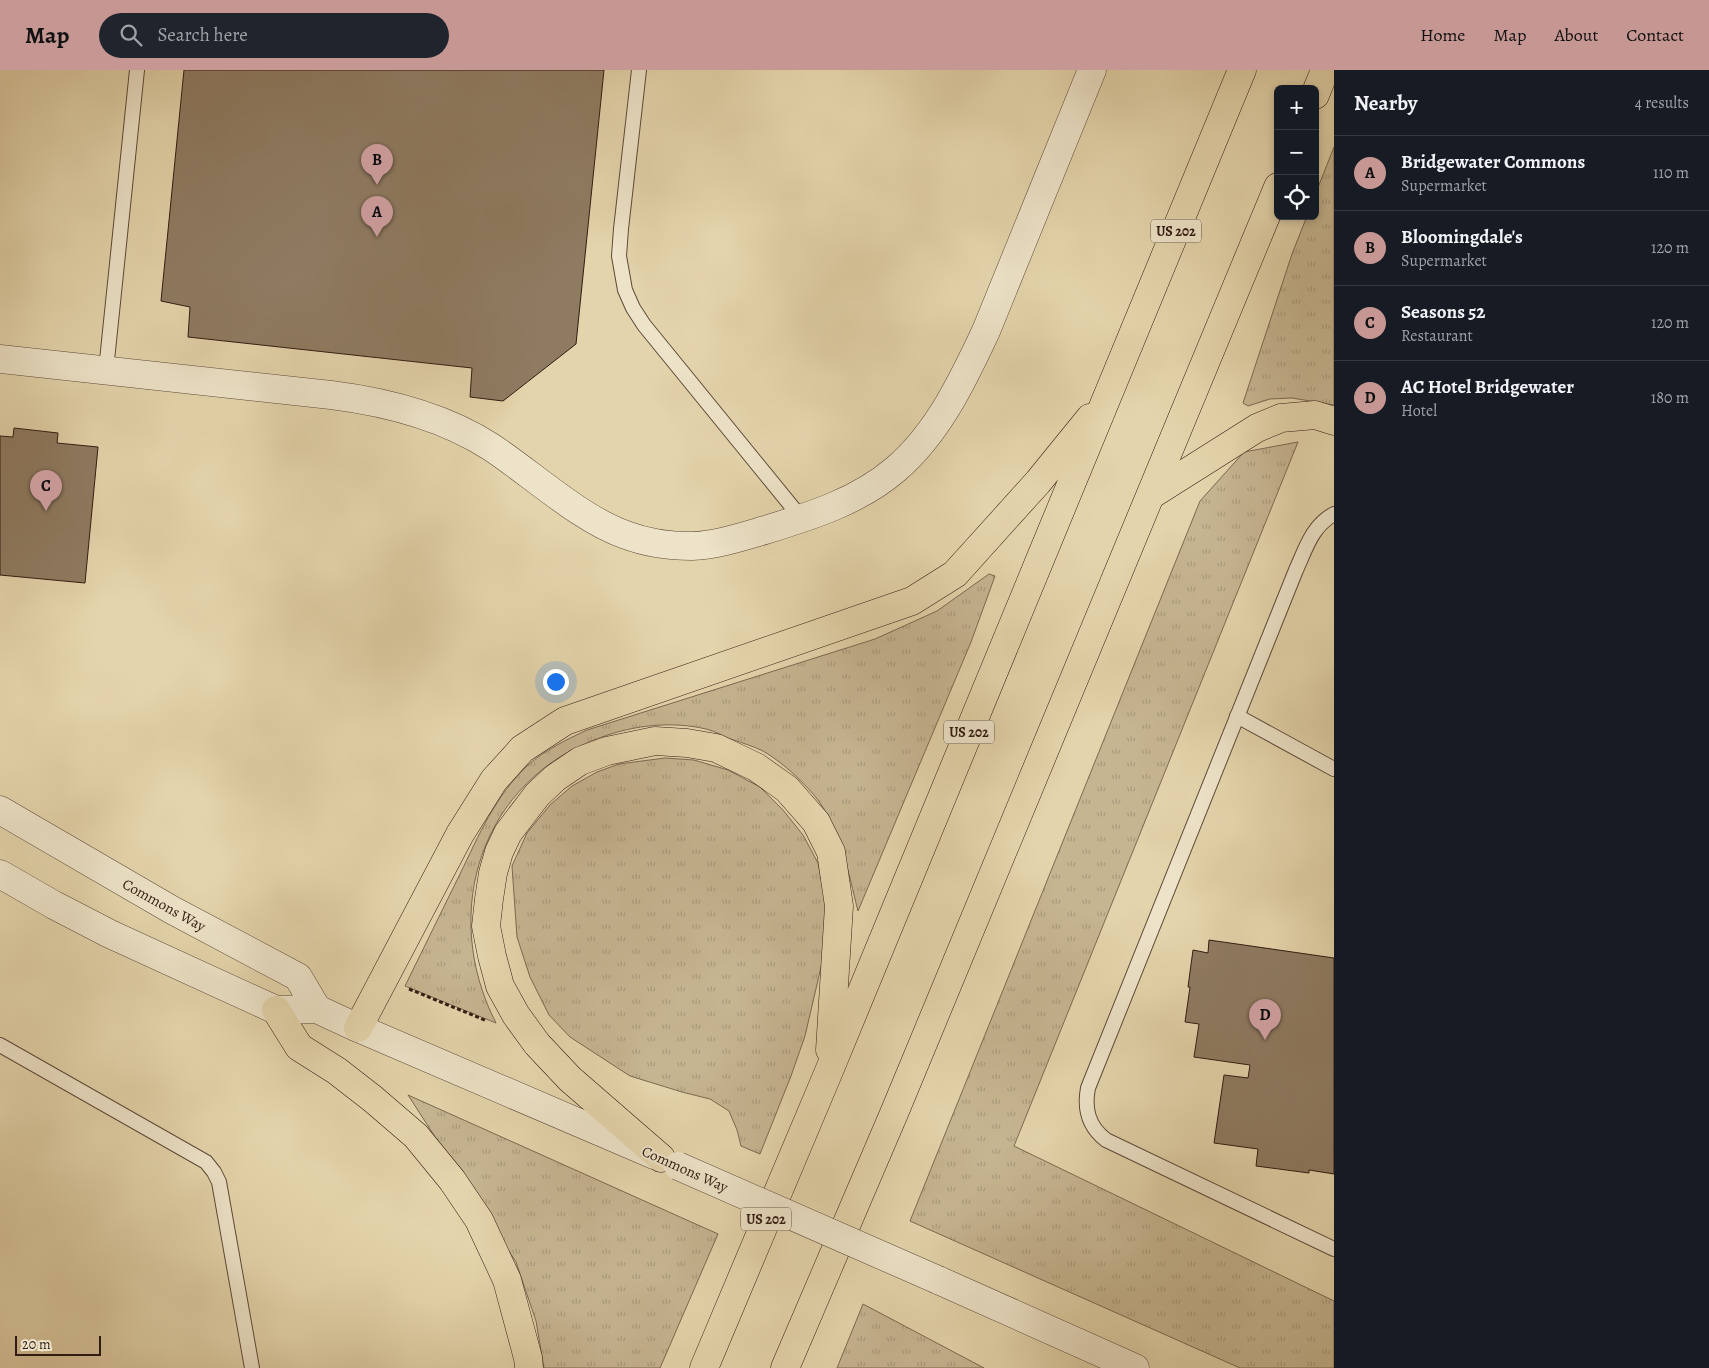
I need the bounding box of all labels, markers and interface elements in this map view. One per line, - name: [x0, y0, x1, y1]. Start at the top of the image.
- search box: [99, 13, 449, 58]
- text: Map: [25, 19, 69, 51]
- icon: search: [117, 21, 145, 49]
- text: Search here: [157, 22, 248, 48]
- text: Home: [1420, 23, 1465, 47]
- text: Map: [1493, 23, 1526, 47]
- text: About: [1554, 23, 1598, 47]
- text: Contact: [1626, 23, 1684, 47]
- map controls: [1274, 85, 1319, 220]
- button: +: [1274, 85, 1319, 130]
- text: Nearby: [1354, 89, 1417, 117]
- text: 4 results: [1635, 92, 1689, 114]
- button: −: [1274, 130, 1319, 175]
- pin: B: [361, 144, 393, 185]
- text: Bridgewater Commons: [1401, 149, 1585, 175]
- text: A: [1365, 162, 1375, 184]
- text: 110 m: [1653, 162, 1689, 184]
- button: locate: [1274, 175, 1319, 220]
- text: Supermarket: [1401, 175, 1487, 197]
- pin: A: [361, 196, 393, 237]
- road number: US 202: [1151, 220, 1201, 242]
- text: Bloomingdale's: [1401, 224, 1523, 250]
- text: B: [1365, 237, 1375, 259]
- text: 120 m: [1651, 237, 1689, 259]
- text: Supermarket: [1401, 250, 1487, 272]
- text: Seasons 52: [1401, 299, 1485, 325]
- text: C: [1365, 312, 1375, 334]
- text: 120 m: [1651, 312, 1689, 334]
- text: Restaurant: [1401, 325, 1473, 347]
- text: AC Hotel Bridgewater: [1401, 374, 1574, 400]
- text: D: [1364, 387, 1376, 409]
- text: 180 m: [1651, 387, 1689, 409]
- text: Hotel: [1401, 400, 1437, 422]
- pin: C: [30, 470, 62, 511]
- your location: [543, 669, 569, 695]
- road number: US 202: [944, 720, 994, 744]
- street label: Commons Way: [119, 874, 210, 936]
- pin: D: [1249, 999, 1281, 1040]
- street label: Commons Way: [639, 1141, 732, 1197]
- road number: US 202: [741, 1208, 791, 1230]
- scale bar: [15, 1333, 101, 1356]
- text: 20 m: [22, 1335, 51, 1354]

